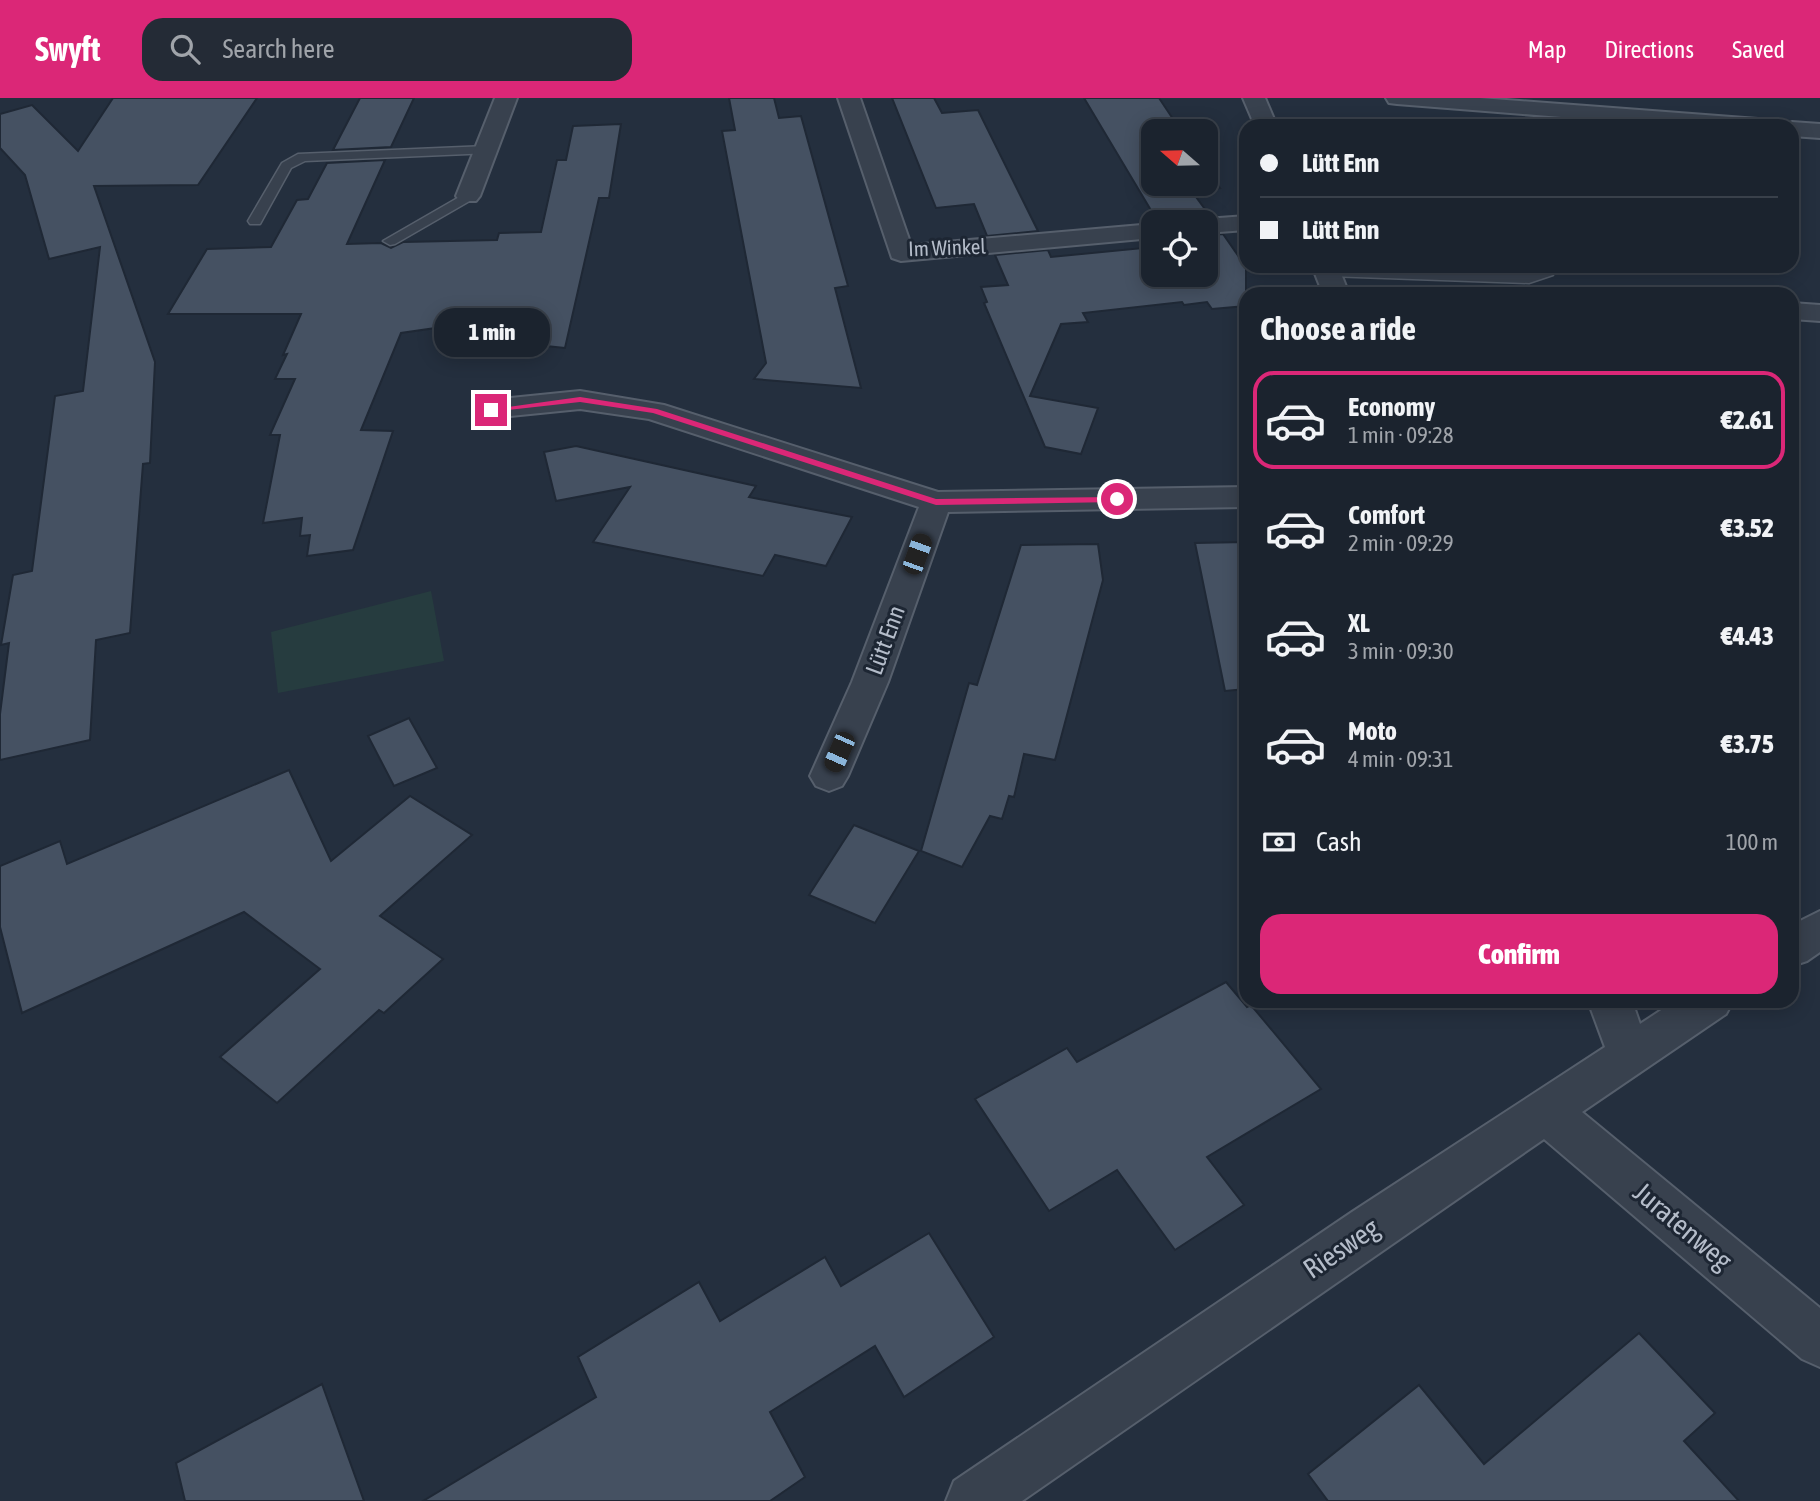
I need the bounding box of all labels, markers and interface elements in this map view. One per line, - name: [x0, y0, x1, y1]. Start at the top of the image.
- search box: [142, 18, 632, 81]
- text: Swyft: [35, 30, 100, 68]
- icon: search: [166, 30, 204, 68]
- text: Search here: [222, 34, 335, 64]
- text: Map: [1528, 36, 1566, 63]
- text: Directions: [1604, 36, 1694, 63]
- text: Saved: [1732, 36, 1785, 63]
- north arrow: [1141, 119, 1218, 196]
- map controls: [1141, 119, 1218, 287]
- text: Lütt Enn: [1302, 148, 1379, 178]
- button: locate: [1141, 210, 1218, 287]
- text: Lütt Enn: [1302, 215, 1379, 245]
- street label: Im Winkel: [908, 234, 987, 260]
- callout: 1 min: [433, 308, 549, 358]
- text: Choose a ride: [1260, 310, 1416, 347]
- text: 1 min: [469, 319, 515, 345]
- icon: car: [1264, 389, 1327, 452]
- text: Economy: [1348, 392, 1435, 422]
- route end: [475, 394, 507, 426]
- text: €2.61: [1721, 405, 1774, 435]
- text: 1 min · 09:28: [1348, 422, 1454, 448]
- route start: [1101, 483, 1133, 515]
- icon: car: [1264, 497, 1327, 560]
- text: Comfort: [1348, 500, 1425, 530]
- text: €3.52: [1721, 513, 1774, 543]
- text: 2 min · 09:29: [1348, 530, 1454, 556]
- car: [900, 531, 935, 577]
- street label: Lütt Enn: [860, 602, 910, 678]
- icon: car: [1264, 605, 1327, 668]
- text: XL: [1348, 608, 1370, 638]
- text: €4.43: [1721, 621, 1774, 651]
- text: 3 min · 09:30: [1348, 638, 1454, 664]
- icon: car: [1264, 713, 1327, 776]
- text: Moto: [1348, 716, 1397, 746]
- car: [821, 729, 858, 775]
- text: €3.75: [1721, 729, 1774, 759]
- text: 4 min · 09:31: [1348, 746, 1454, 772]
- icon: cash: [1260, 823, 1298, 861]
- text: Cash: [1316, 827, 1362, 857]
- text: 100 m: [1726, 829, 1778, 855]
- button: Confirm: [1260, 914, 1778, 994]
- street label: Juratenweg: [1627, 1176, 1739, 1276]
- street label: Riesweg: [1297, 1211, 1385, 1285]

